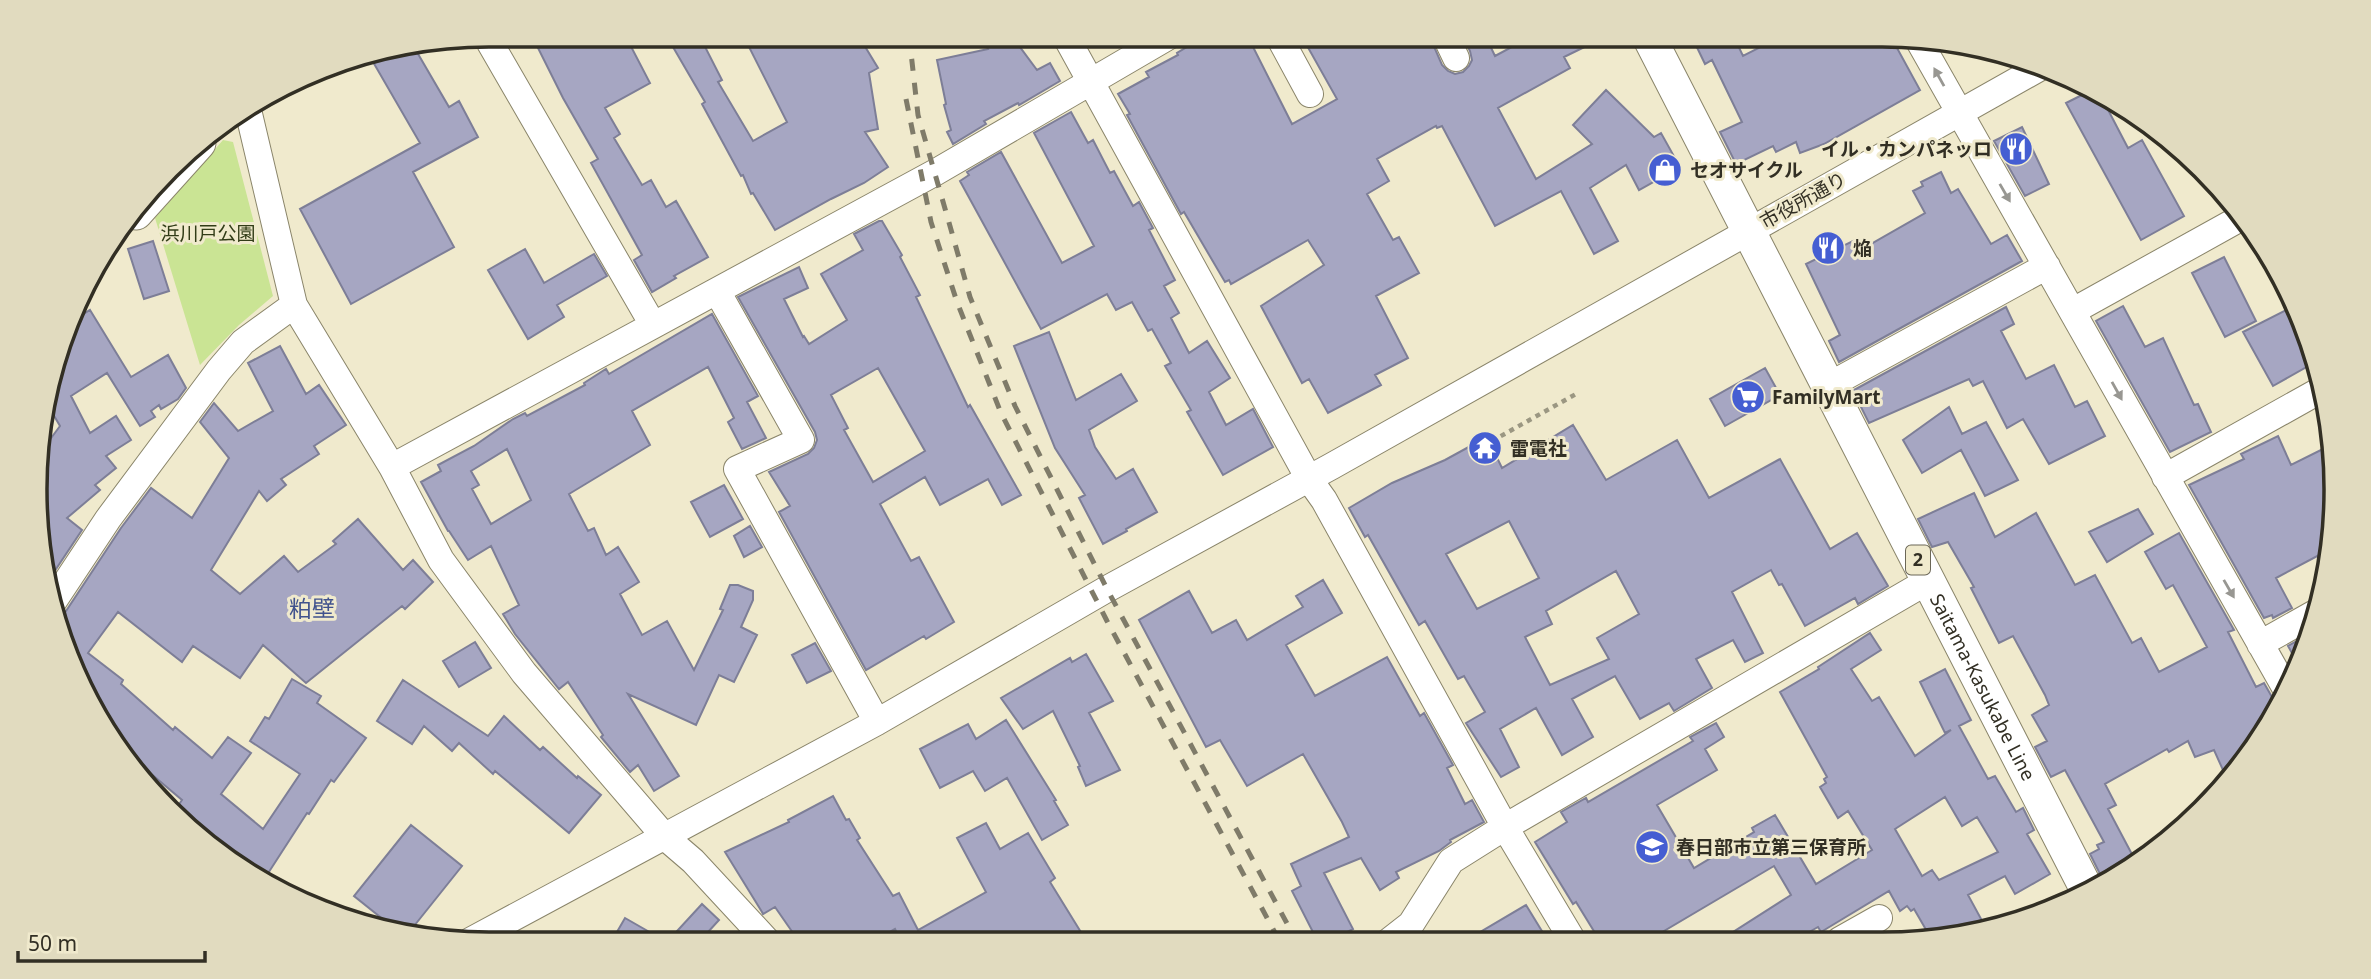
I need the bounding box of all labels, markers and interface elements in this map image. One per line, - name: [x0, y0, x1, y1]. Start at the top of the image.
- one-way arrow: [1933, 67, 1945, 87]
- restaurant icon: イル・カンパネッロ: [1997, 130, 2035, 168]
- place label: イル・カンパネッロ: [1821, 136, 1992, 162]
- shop icon: セオサイクル: [1646, 151, 1684, 189]
- place label: セオサイクル: [1690, 157, 1803, 183]
- street label: 市役所通り: [1755, 166, 1851, 234]
- one-way arrow: [1999, 183, 2011, 203]
- park label: 浜川戸公園: [160, 220, 256, 246]
- restaurant icon: 焔: [1809, 229, 1847, 267]
- place label: 焔: [1853, 235, 1872, 261]
- supermarket icon: FamilyMart: [1729, 378, 1767, 416]
- one-way arrow: [2111, 381, 2123, 401]
- place label: FamilyMart: [1772, 384, 1881, 410]
- temple icon: 雷電社: [1466, 429, 1504, 467]
- place label: 雷電社: [1510, 435, 1567, 461]
- road number: 2: [1906, 546, 1930, 574]
- one-way arrow: [2223, 580, 2235, 599]
- street label: Saitama-Kasukabe Line: [1924, 589, 2042, 785]
- district label: 粕壁: [289, 592, 335, 624]
- school or university icon: 春日部市立第三保育所: [1633, 828, 1671, 866]
- place label: 春日部市立第三保育所: [1676, 834, 1866, 860]
- scale bar: [18, 920, 205, 964]
- text: 50 m: [28, 929, 77, 957]

